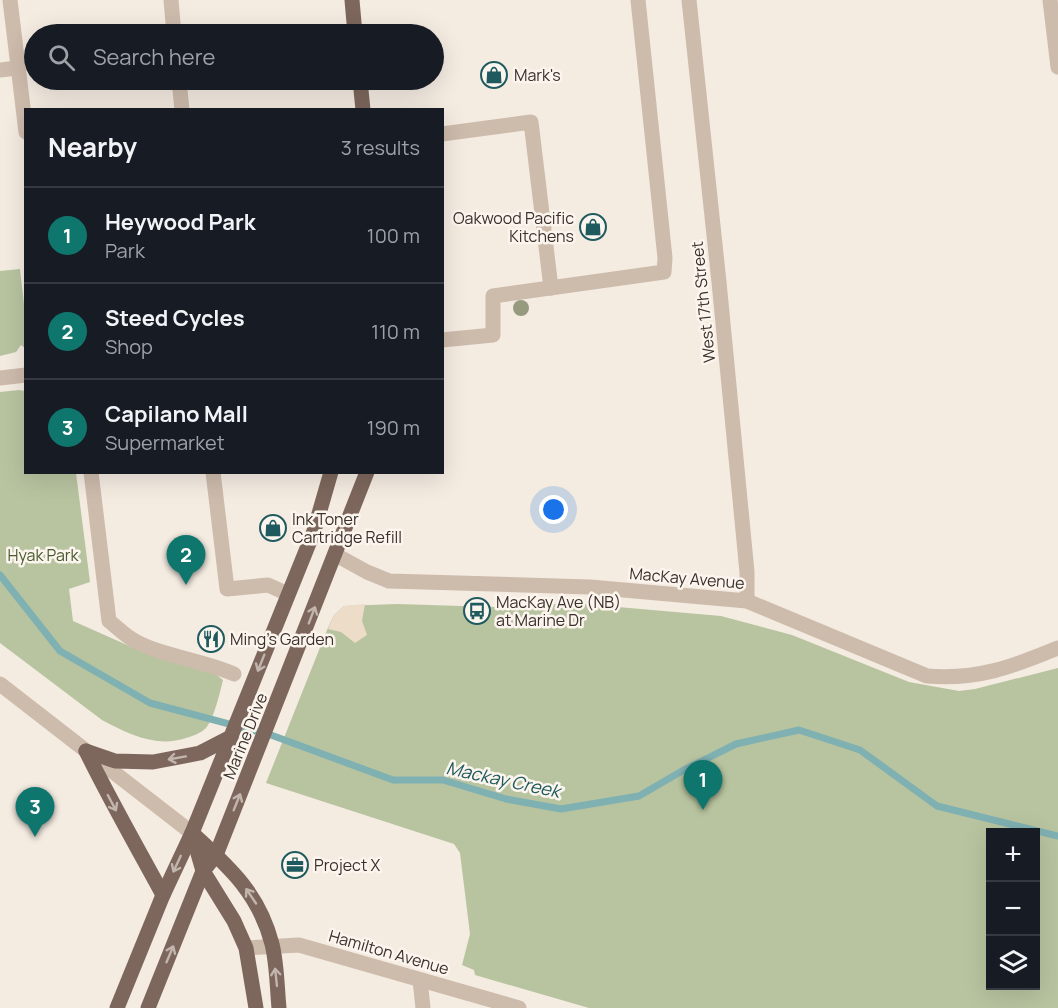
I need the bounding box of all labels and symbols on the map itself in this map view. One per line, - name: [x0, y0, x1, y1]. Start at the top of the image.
- shop icon: Mark's: [479, 60, 509, 90]
- place label: Mark's: [514, 64, 561, 86]
- place label: Oakwood Pacific Kitchens: [453, 207, 574, 247]
- shop icon: Oakwood Pacific Kitchens: [578, 212, 608, 242]
- street label: West 17th Street: [686, 240, 720, 364]
- your location: [539, 495, 568, 524]
- place label: Ink Toner Cartridge Refill: [292, 508, 402, 548]
- shop icon: Ink Toner Cartridge Refill: [258, 513, 288, 543]
- pin: 2: [166, 536, 206, 585]
- park label: Hyak Park: [8, 544, 80, 566]
- street label: MacKay Avenue: [629, 562, 745, 594]
- place label: MacKay Ave (NB) at Marine Dr: [496, 591, 621, 631]
- bus stop icon: MacKay Ave (NB) at Marine Dr: [462, 596, 492, 626]
- one-way arrow: [307, 606, 318, 625]
- restaurant icon: Ming’s Garden: [196, 624, 226, 654]
- place label: Ming’s Garden: [230, 628, 334, 650]
- one-way arrow: [255, 653, 266, 672]
- street label: Marine Drive: [218, 690, 272, 782]
- one-way arrow: [167, 753, 187, 764]
- water label: Mackay Creek: [444, 755, 565, 803]
- pin: 1: [684, 760, 722, 810]
- pin: 3: [15, 788, 54, 837]
- one-way arrow: [107, 794, 118, 812]
- one-way arrow: [232, 794, 243, 812]
- office icon: Project X: [280, 850, 310, 880]
- one-way arrow: [171, 854, 183, 872]
- place label: Project X: [314, 854, 381, 876]
- one-way arrow: [245, 889, 257, 905]
- street label: Hamilton Avenue: [326, 924, 452, 980]
- one-way arrow: [165, 945, 176, 964]
- one-way arrow: [270, 968, 281, 987]

